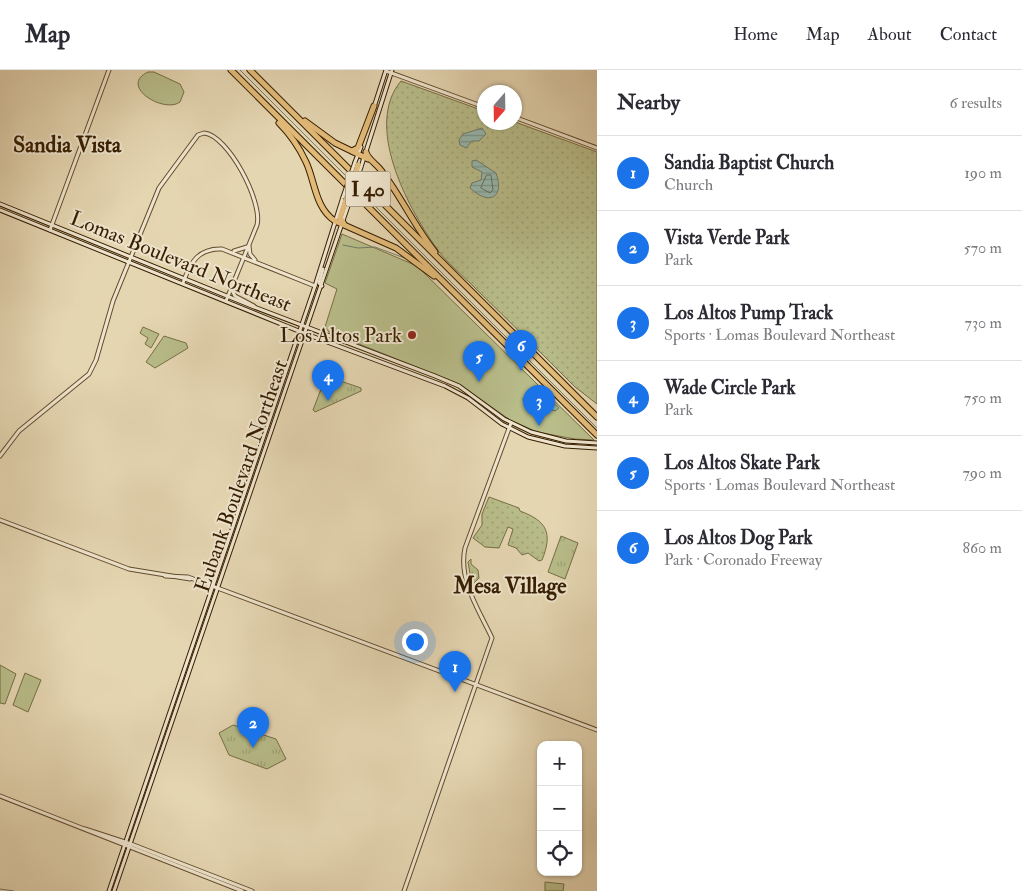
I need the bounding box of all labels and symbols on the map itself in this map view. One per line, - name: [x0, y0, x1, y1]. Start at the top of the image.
- north arrow: [477, 85, 522, 130]
- district label: Sandia Vista: [13, 131, 122, 159]
- road number: I 40: [346, 172, 390, 206]
- street label: Lomas Boulevard Northeast: [66, 205, 296, 318]
- place label: Los Altos Park: [280, 322, 402, 349]
- marker: Los Altos Park: [406, 329, 418, 341]
- pin: 6: [505, 330, 537, 371]
- pin: 5: [463, 341, 495, 382]
- street label: Eubank Boulevard Northeast: [189, 356, 294, 596]
- pin: 4: [312, 360, 344, 401]
- pin: 3: [523, 385, 555, 426]
- district label: Mesa Village: [452, 572, 567, 601]
- your location: [402, 629, 428, 655]
- pin: 1: [439, 651, 471, 692]
- pin: 2: [237, 707, 269, 748]

